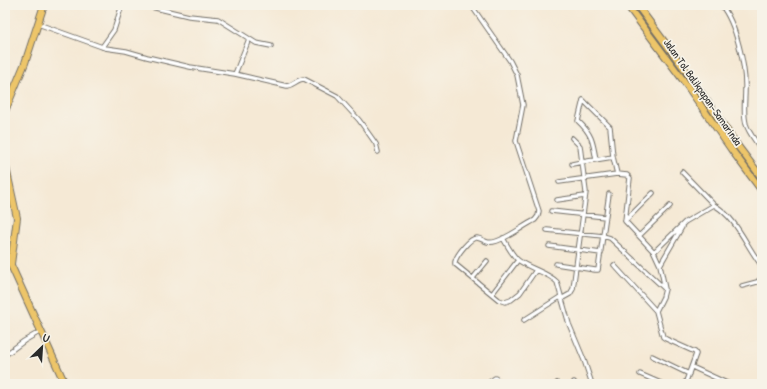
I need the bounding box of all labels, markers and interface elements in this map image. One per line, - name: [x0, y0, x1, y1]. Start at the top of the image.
- street label: Jalan Tol Balikpapan–Samarinda: [661, 36, 746, 149]
- north arrow: [22, 327, 62, 367]
- text: U: [41, 330, 52, 346]

